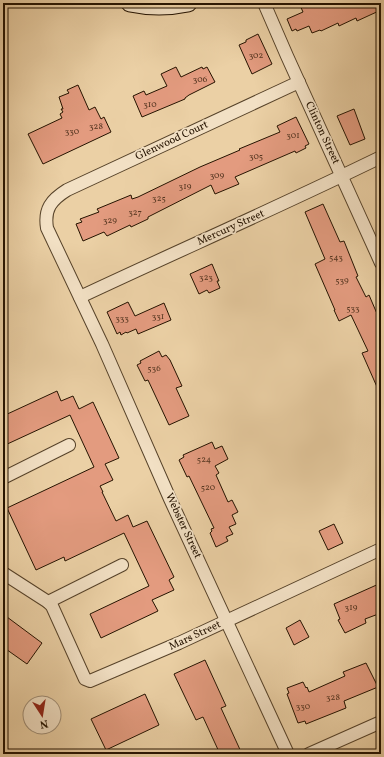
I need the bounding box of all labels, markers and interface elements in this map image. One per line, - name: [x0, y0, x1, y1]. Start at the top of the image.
- house number: 302: [249, 49, 264, 62]
- house number: 306: [193, 73, 208, 86]
- house number: 310: [143, 98, 157, 111]
- street label: Clinton Street: [301, 99, 343, 167]
- street label: Glenwood Court: [133, 117, 211, 164]
- house number: 328: [89, 120, 103, 133]
- house number: 330: [65, 125, 80, 138]
- house number: 301: [286, 129, 300, 142]
- house number: 305: [249, 150, 263, 163]
- house number: 309: [210, 169, 225, 182]
- house number: 319: [179, 180, 192, 193]
- house number: 325: [152, 192, 166, 205]
- house number: 327: [128, 206, 142, 219]
- street label: Mercury Street: [195, 206, 267, 250]
- house number: 329: [103, 214, 117, 227]
- house number: 543: [329, 251, 343, 264]
- house number: 323: [199, 271, 213, 284]
- house number: 539: [335, 274, 349, 287]
- house number: 533: [346, 302, 360, 315]
- house number: 331: [152, 310, 164, 323]
- house number: 333: [115, 312, 129, 325]
- house number: 536: [147, 362, 161, 375]
- house number: 524: [197, 453, 211, 466]
- house number: 520: [201, 481, 216, 494]
- street label: Webster Street: [161, 491, 205, 561]
- house number: 319: [345, 601, 358, 614]
- street label: Mars Street: [166, 617, 224, 655]
- house number: 328: [326, 691, 340, 704]
- north arrow: [22, 695, 62, 735]
- house number: 330: [296, 700, 311, 713]
- text: N: [38, 715, 49, 731]

